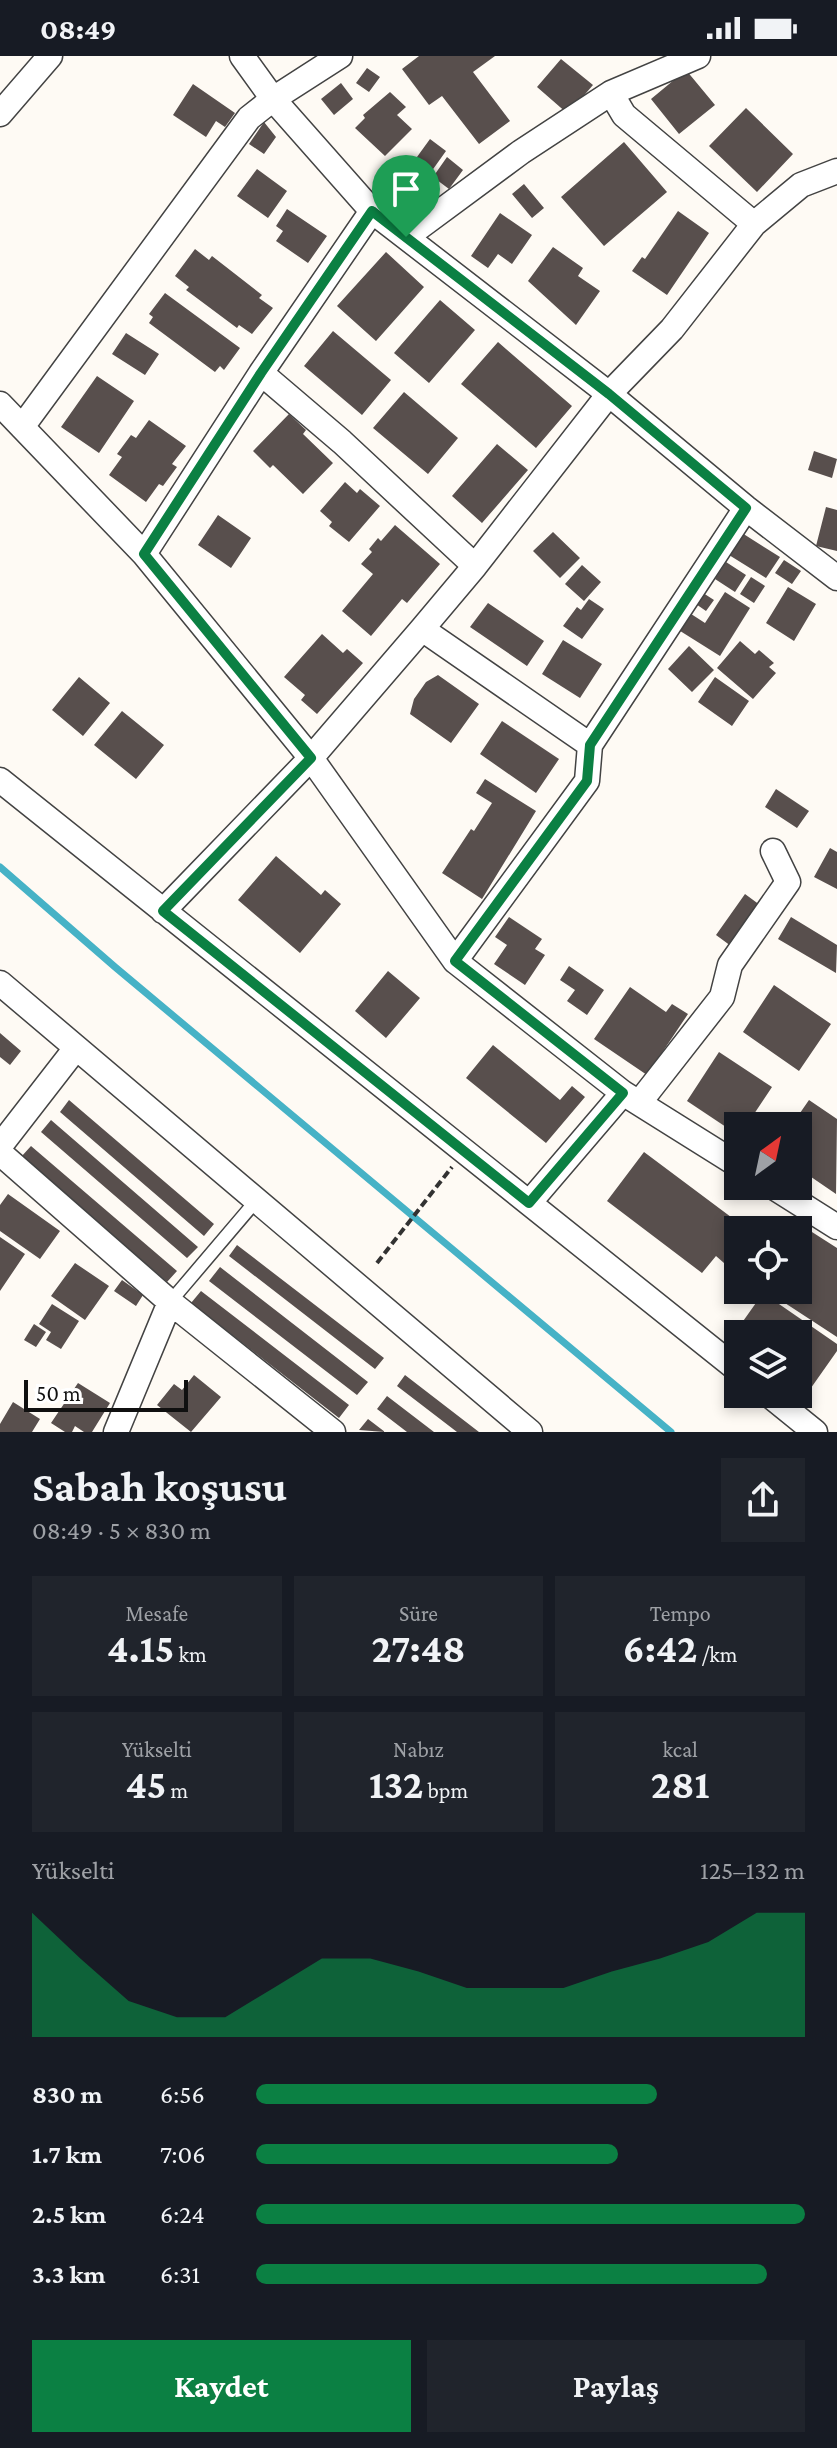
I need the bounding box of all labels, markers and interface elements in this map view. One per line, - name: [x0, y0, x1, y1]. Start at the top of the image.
- text: 08:49: [40, 12, 116, 45]
- pin: [372, 155, 440, 237]
- icon: arrive: [384, 167, 428, 211]
- north arrow: [724, 1112, 812, 1200]
- map controls: [724, 1112, 812, 1408]
- button: locate: [724, 1216, 812, 1304]
- button: layers: [724, 1320, 812, 1408]
- scale bar: [24, 1376, 188, 1412]
- text: 50 m: [36, 1381, 81, 1406]
- button: share: [721, 1458, 805, 1542]
- text: Sabah koşusu: [32, 1462, 287, 1510]
- text: 08:49 · 5 × 830 m: [32, 1516, 211, 1545]
- text: Mesafe: [125, 1601, 188, 1626]
- text: Süre: [399, 1601, 438, 1626]
- text: Tempo: [650, 1601, 711, 1626]
- text: 4.15: [107, 1626, 174, 1671]
- text: 27:48: [371, 1626, 466, 1671]
- text: 6:42: [623, 1626, 697, 1671]
- text: km: [174, 1642, 207, 1667]
- text: /km: [697, 1642, 738, 1667]
- text: Yükselti: [122, 1737, 192, 1762]
- text: Nabız: [393, 1737, 444, 1762]
- text: kcal: [662, 1737, 698, 1762]
- text: 45: [125, 1762, 166, 1807]
- text: 132: [369, 1762, 423, 1807]
- text: 281: [651, 1762, 709, 1807]
- text: m: [166, 1778, 188, 1803]
- text: bpm: [423, 1778, 468, 1803]
- text: Yükselti: [32, 1856, 115, 1885]
- text: 125–132 m: [700, 1856, 805, 1885]
- text: 830 m: [32, 2080, 102, 2109]
- text: 6:56: [160, 2080, 205, 2109]
- text: 1.7 km: [32, 2140, 102, 2169]
- text: 7:06: [160, 2140, 205, 2169]
- text: 2.5 km: [32, 2200, 106, 2229]
- text: 6:24: [160, 2200, 205, 2229]
- text: 3.3 km: [32, 2260, 106, 2289]
- text: 6:31: [160, 2260, 200, 2289]
- button: Kaydet: [32, 2340, 411, 2432]
- button: Paylaş: [427, 2340, 805, 2432]

